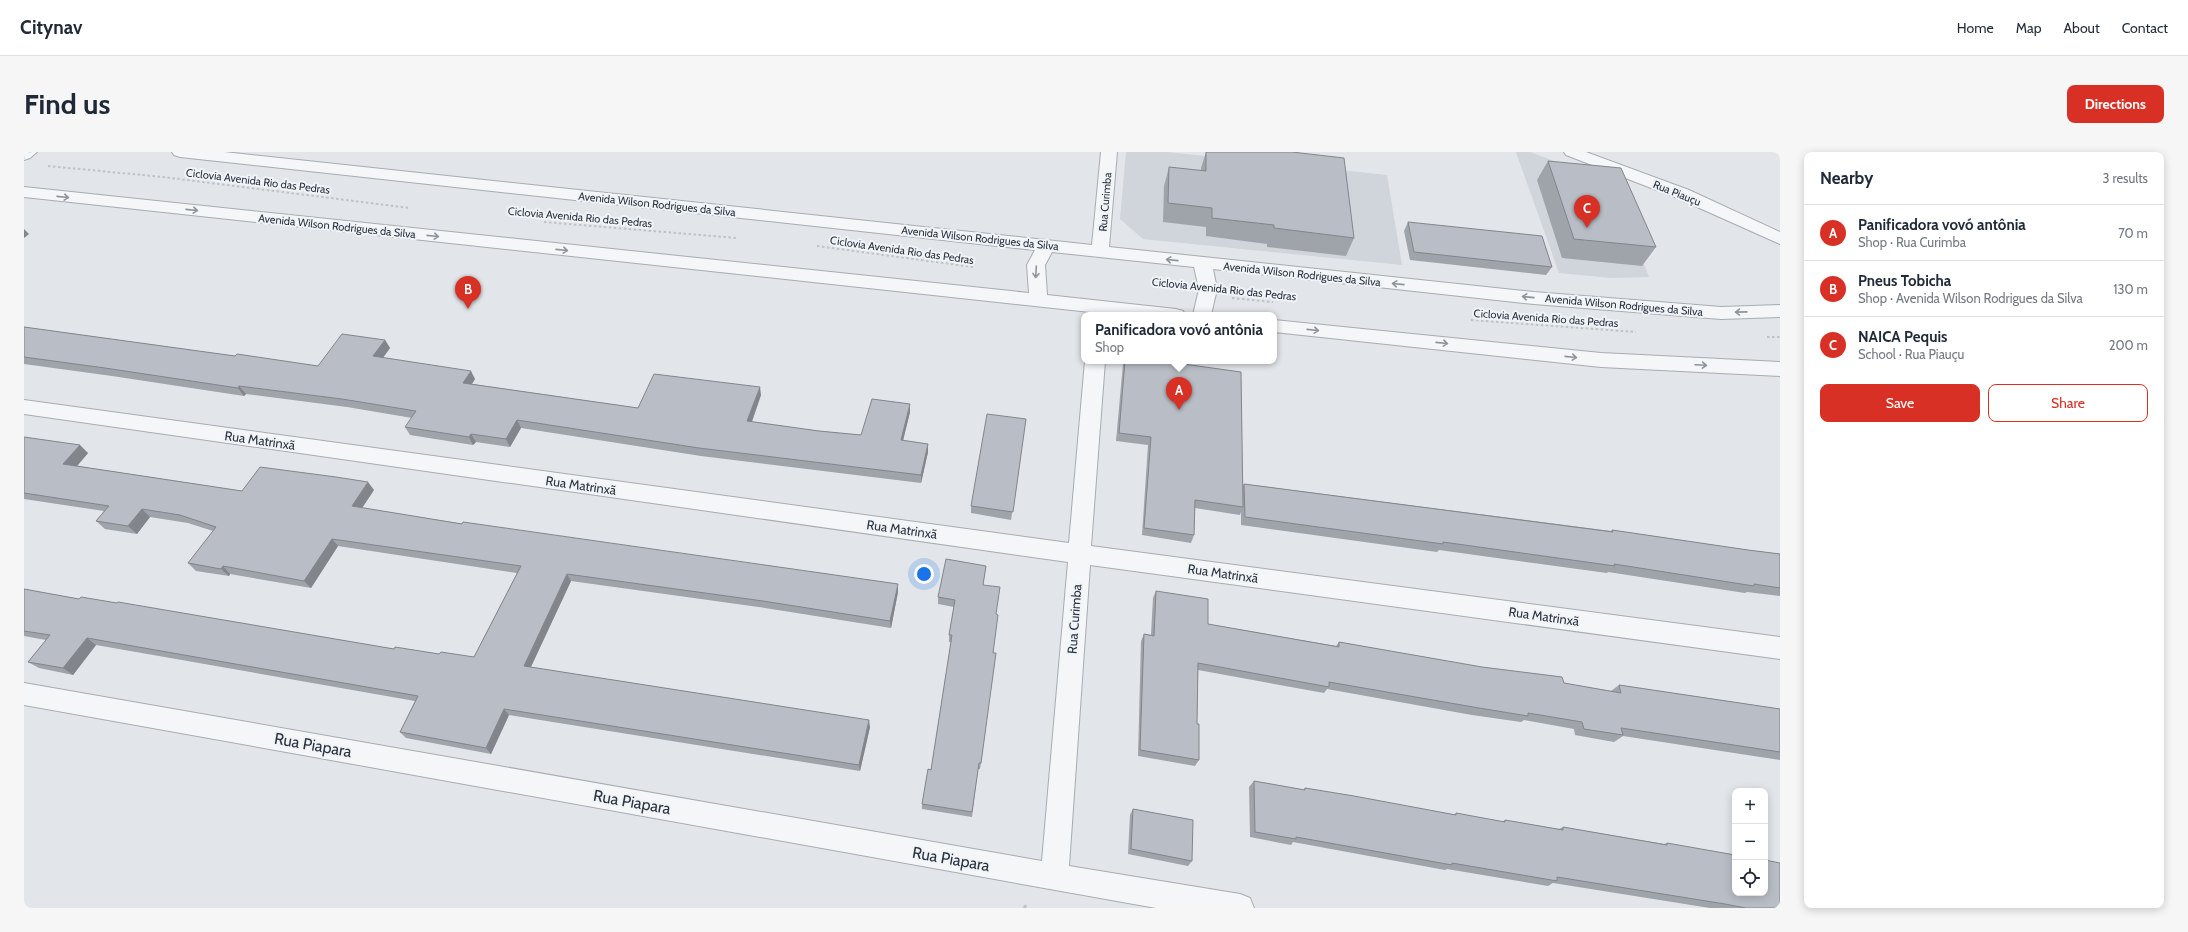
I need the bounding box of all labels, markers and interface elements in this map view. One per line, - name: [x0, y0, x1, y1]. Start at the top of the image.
- text: Citynav: [20, 16, 82, 39]
- text: Home: [1957, 19, 1994, 37]
- text: Map: [2016, 19, 2041, 37]
- text: About: [2063, 19, 2100, 37]
- text: Contact: [2122, 19, 2168, 37]
- button: Directions: [2067, 85, 2164, 123]
- text: Find us: [24, 87, 110, 121]
- street label: Ciclovia Avenida Rio das Pedras: [185, 165, 331, 197]
- text: Nearby: [1820, 168, 1873, 188]
- text: 3 results: [2102, 170, 2148, 186]
- street label: Rua Curimba: [1095, 171, 1115, 232]
- street label: Rua Piauçu: [1651, 177, 1703, 209]
- street label: Avenida Wilson Rodrigues da Silva: [578, 189, 737, 219]
- one-way arrow: [56, 193, 69, 200]
- pin: C: [1574, 195, 1600, 228]
- street label: Ciclovia Avenida Rio das Pedras: [507, 204, 653, 230]
- one-way arrow: [185, 207, 198, 214]
- street label: Avenida Wilson Rodrigues da Silva: [258, 211, 417, 241]
- text: Panificadora vovó antônia: [1858, 216, 2026, 234]
- street label: Avenida Wilson Rodrigues da Silva: [901, 223, 1060, 253]
- text: A: [1829, 225, 1837, 241]
- text: 70 m: [2118, 225, 2148, 241]
- one-way arrow: [426, 232, 439, 240]
- street label: Ciclovia Avenida Rio das Pedras: [829, 233, 975, 267]
- text: Shop · Rua Curimba: [1858, 234, 1966, 250]
- one-way arrow: [555, 246, 568, 253]
- one-way arrow: [1166, 256, 1179, 264]
- street label: Avenida Wilson Rodrigues da Silva: [1223, 259, 1382, 289]
- one-way arrow: [1032, 265, 1040, 278]
- text: Pneus Tobicha: [1858, 272, 1951, 290]
- street label: Ciclovia Avenida Rio das Pedras: [1151, 274, 1297, 304]
- pin: B: [455, 276, 481, 309]
- one-way arrow: [1392, 280, 1405, 287]
- text: B: [1829, 281, 1837, 297]
- text: 130 m: [2113, 281, 2148, 297]
- text: Shop · Avenida Wilson Rodrigues da Silva: [1858, 290, 2083, 306]
- street label: Avenida Wilson Rodrigues da Silva: [1545, 291, 1704, 319]
- one-way arrow: [1522, 293, 1535, 301]
- street label: Ciclovia Avenida Rio das Pedras: [1473, 306, 1619, 330]
- one-way arrow: [1735, 309, 1748, 316]
- popup: [1081, 312, 1277, 364]
- text: Panificadora vovó antônia: [1095, 321, 1263, 339]
- one-way arrow: [1306, 326, 1319, 333]
- text: NAICA Pequis: [1858, 328, 1947, 346]
- text: C: [1829, 337, 1837, 353]
- text: 200 m: [2109, 337, 2148, 353]
- text: Shop: [1095, 339, 1124, 355]
- one-way arrow: [1435, 340, 1448, 347]
- text: School · Rua Piauçu: [1858, 346, 1964, 362]
- one-way arrow: [1564, 353, 1577, 361]
- one-way arrow: [1694, 362, 1707, 369]
- pin: A: [1166, 377, 1192, 410]
- button: Save: [1820, 384, 1980, 422]
- button: Share: [1988, 384, 2148, 422]
- street label: Rua Matrinxã: [224, 427, 297, 453]
- street label: Rua Matrinxã: [545, 472, 618, 498]
- street label: Rua Matrinxã: [866, 516, 939, 542]
- street label: Rua Matrinxã: [1187, 560, 1260, 586]
- your location: [914, 564, 934, 584]
- street label: Rua Curimba: [1064, 583, 1084, 654]
- street label: Rua Matrinxã: [1508, 603, 1581, 629]
- street label: Rua Piapara: [273, 729, 354, 761]
- street label: Rua Piapara: [592, 786, 673, 818]
- map controls: [1732, 788, 1768, 896]
- button: +: [1732, 788, 1768, 824]
- button: −: [1732, 824, 1768, 860]
- street label: Rua Piapara: [911, 843, 992, 875]
- button: locate: [1732, 860, 1768, 896]

